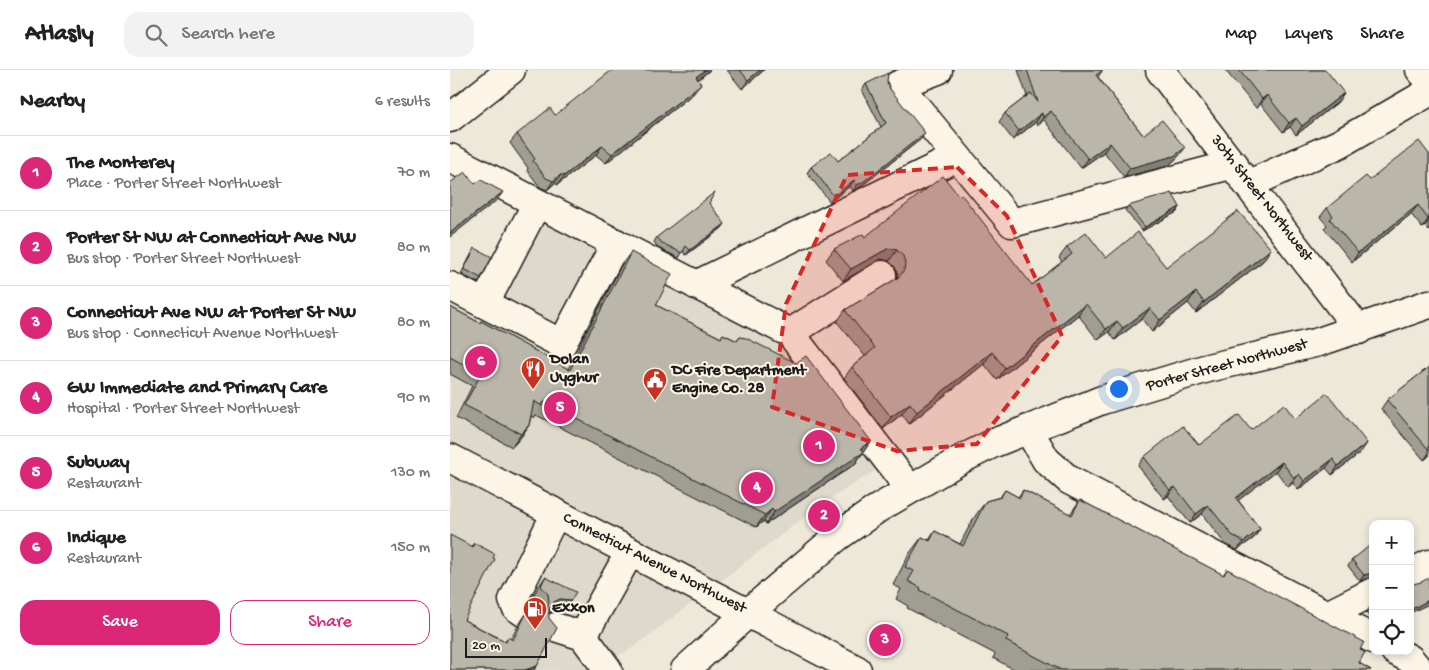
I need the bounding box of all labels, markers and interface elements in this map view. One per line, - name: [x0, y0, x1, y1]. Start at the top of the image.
- search box: [124, 12, 474, 57]
- text: Atlasly: [25, 20, 94, 49]
- icon: search: [142, 21, 170, 49]
- text: Search here: [182, 23, 275, 46]
- text: Map: [1225, 24, 1257, 45]
- text: Layers: [1285, 24, 1332, 45]
- text: Share: [1360, 24, 1404, 45]
- text: Nearby: [20, 90, 85, 115]
- text: 6 results: [375, 93, 430, 112]
- street label: 30th Street Northwest: [1205, 131, 1317, 267]
- text: The Monterey: [67, 152, 174, 175]
- text: 1: [33, 164, 39, 183]
- text: 70 m: [397, 164, 430, 183]
- text: Place · Porter Street Northwest: [67, 175, 281, 194]
- text: Porter St NW at Connecticut Ave NW: [67, 227, 356, 250]
- text: 2: [32, 239, 40, 258]
- text: 80 m: [397, 239, 430, 258]
- text: Bus stop · Porter Street Northwest: [67, 250, 300, 269]
- text: Connecticut Ave NW at Porter St NW: [67, 302, 356, 325]
- text: 3: [32, 314, 40, 333]
- text: 80 m: [397, 314, 430, 333]
- text: Bus stop · Connecticut Avenue Northwest: [67, 325, 337, 344]
- street label: Porter Street Northwest: [1143, 335, 1311, 397]
- pin: 6: [465, 343, 497, 381]
- place label: Dolan Uyghur: [548, 351, 600, 388]
- restaurant icon: Dolan Uyghur: [520, 356, 546, 390]
- place label: DC Fire Department Engine Co. 28: [670, 362, 807, 399]
- public building icon: DC Fire Department Engine Co. 28: [642, 367, 668, 401]
- your location: [1106, 376, 1132, 402]
- text: GW Immediate and Primary Care: [67, 377, 327, 400]
- text: 4: [32, 389, 40, 408]
- text: 90 m: [398, 389, 430, 408]
- pin: 5: [544, 389, 576, 427]
- text: Hospital · Porter Street Northwest: [67, 400, 299, 419]
- pin: 1: [803, 427, 835, 465]
- text: Subway: [67, 452, 129, 475]
- text: 5: [32, 464, 40, 483]
- text: 130 m: [391, 464, 430, 483]
- pin: 4: [741, 469, 773, 507]
- text: Restaurant: [67, 475, 141, 494]
- pin: 2: [808, 497, 840, 535]
- street label: Connecticut Avenue Northwest: [559, 509, 750, 619]
- map controls: [1369, 520, 1414, 655]
- button: +: [1369, 520, 1414, 565]
- text: Indique: [67, 527, 126, 550]
- text: 6: [32, 539, 40, 558]
- text: 150 m: [391, 539, 430, 558]
- text: Restaurant: [67, 550, 141, 569]
- button: −: [1369, 565, 1414, 610]
- fuel station icon: Exxon: [522, 596, 548, 630]
- button: Save: [20, 600, 220, 645]
- button: Share: [230, 600, 430, 645]
- place label: Exxon: [552, 600, 595, 619]
- button: locate: [1369, 610, 1414, 655]
- pin: 3: [869, 621, 901, 659]
- scale bar: [465, 635, 548, 658]
- text: 20 m: [472, 638, 500, 655]

